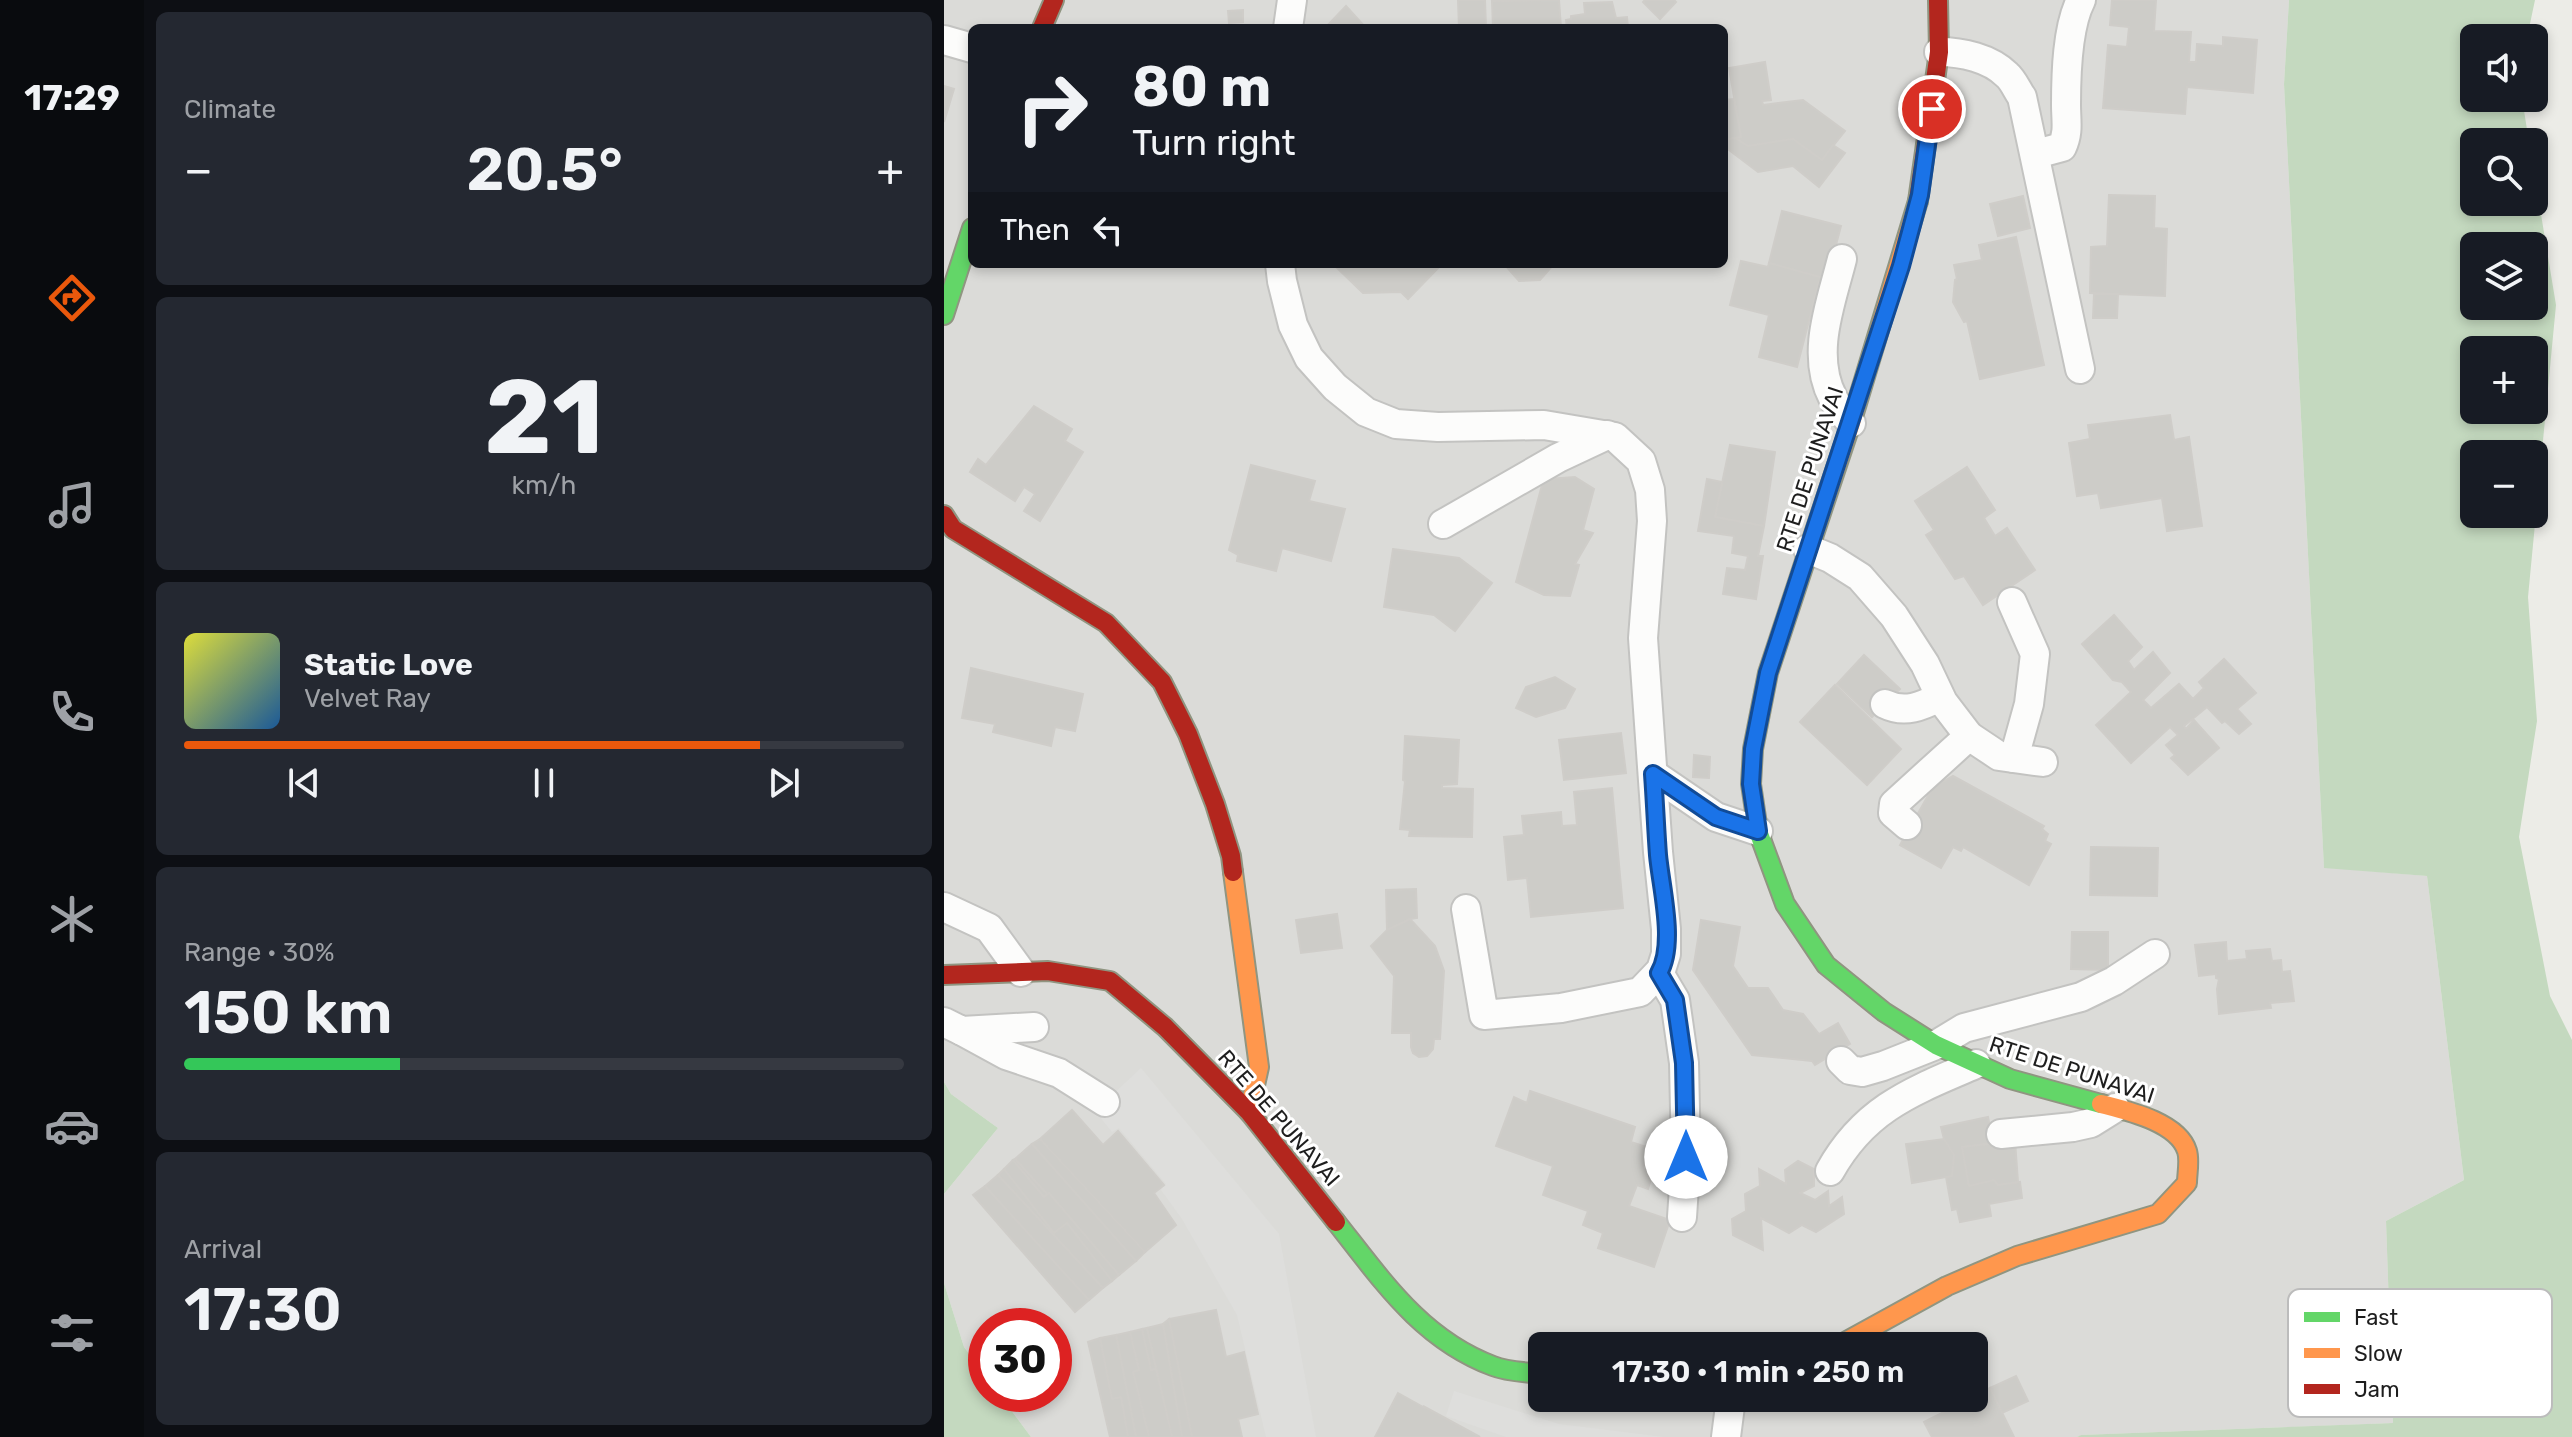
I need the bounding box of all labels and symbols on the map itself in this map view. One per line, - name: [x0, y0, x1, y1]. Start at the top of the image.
- pin: [1898, 75, 1966, 143]
- street label: RTE DE PUNAVAI: [1771, 383, 1849, 555]
- street label: RTE DE PUNAVAI: [1986, 1031, 2158, 1109]
- street label: RTE DE PUNAVAI: [1212, 1044, 1346, 1192]
- position arrow: [1644, 1115, 1728, 1199]
- legend: [2288, 1289, 2552, 1417]
- text: Fast: [2354, 1304, 2399, 1331]
- speed limit sign: 30: [968, 1308, 1072, 1412]
- text: Slow: [2354, 1340, 2403, 1367]
- text: Jam: [2354, 1376, 2400, 1403]

